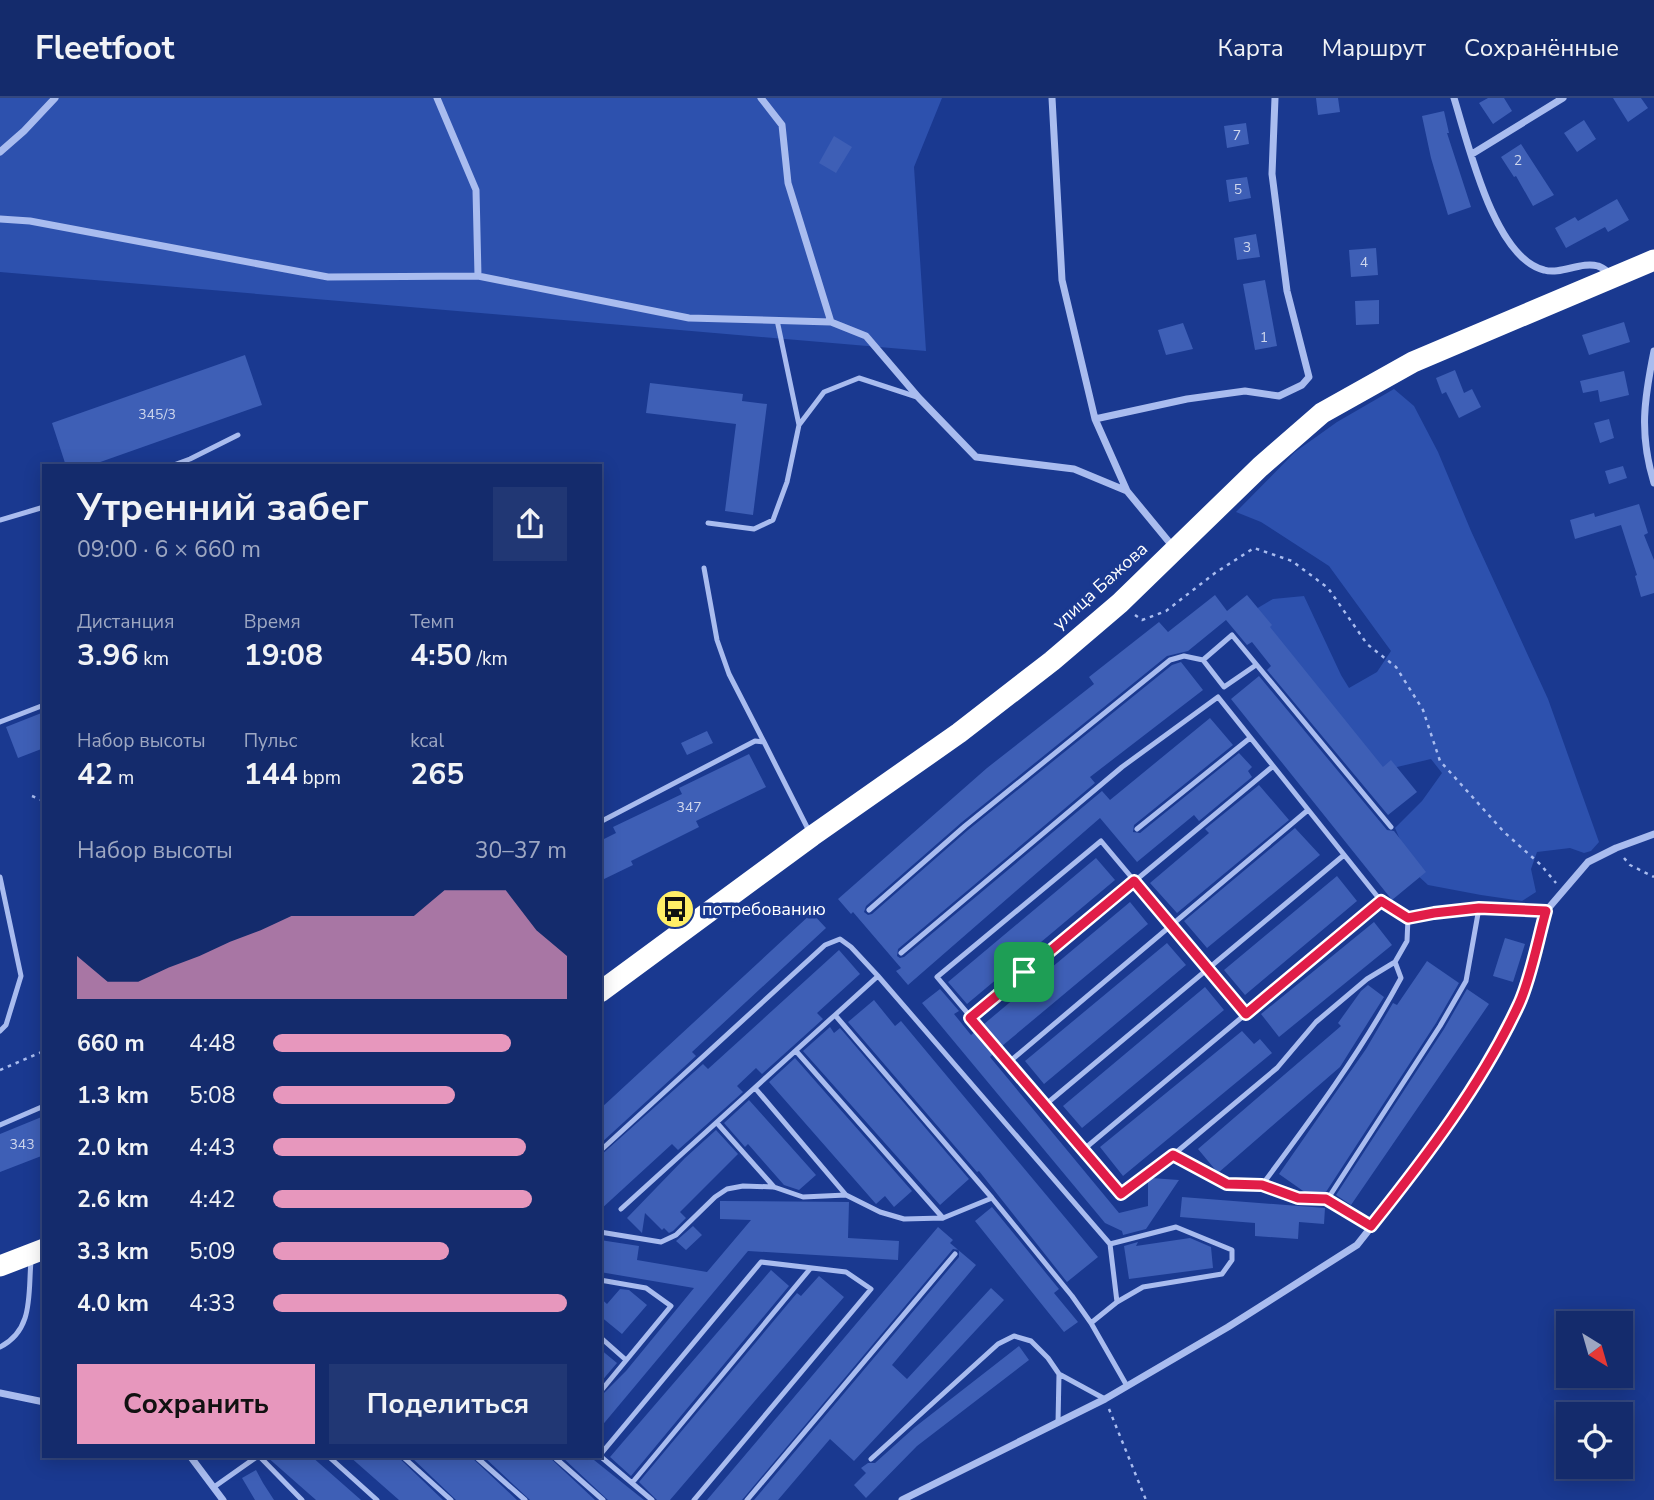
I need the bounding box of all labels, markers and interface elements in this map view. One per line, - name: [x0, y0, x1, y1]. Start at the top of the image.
- text: Fleetfoot: [35, 26, 174, 71]
- text: Карта: [1218, 32, 1284, 64]
- text: Маршрут: [1322, 32, 1426, 64]
- text: Сохранённые: [1464, 32, 1619, 64]
- house number: 7: [1233, 126, 1241, 145]
- house number: 2: [1514, 151, 1522, 170]
- house number: 5: [1234, 180, 1242, 199]
- house number: 3: [1243, 238, 1251, 257]
- house number: 4: [1360, 253, 1368, 272]
- house number: 1: [1260, 328, 1268, 347]
- house number: 345/3: [138, 405, 176, 424]
- text: Утренний забег: [77, 482, 369, 533]
- button: share: [493, 487, 567, 561]
- text: 09:00 · 6 × 660 m: [77, 534, 261, 565]
- street label: улица Бажова: [1047, 537, 1153, 635]
- text: Дистанция: [77, 609, 174, 635]
- text: Время: [244, 609, 301, 635]
- text: Темп: [410, 609, 454, 635]
- text: 3.96: [77, 635, 138, 676]
- text: 19:08: [244, 635, 323, 676]
- text: 4:50: [410, 635, 472, 676]
- text: km: [138, 646, 169, 672]
- text: /km: [472, 646, 508, 672]
- text: Набор высоты: [77, 728, 206, 754]
- text: Пульс: [244, 728, 298, 754]
- text: kcal: [410, 728, 444, 754]
- text: 42: [77, 754, 113, 795]
- text: 144: [244, 754, 298, 795]
- text: 265: [410, 754, 464, 795]
- text: m: [113, 765, 134, 791]
- text: bpm: [298, 765, 341, 791]
- house number: 347: [676, 798, 702, 817]
- text: Набор высоты: [77, 835, 233, 866]
- text: 30–37 m: [475, 835, 567, 866]
- bus stop icon: потребованию: [654, 888, 696, 930]
- place label: потребованию: [702, 897, 826, 921]
- pin: [994, 942, 1054, 1002]
- icon: arrive: [1005, 953, 1043, 991]
- text: 660 m: [77, 1028, 145, 1059]
- text: 4:48: [189, 1028, 236, 1059]
- text: 1.3 km: [77, 1080, 149, 1111]
- text: 5:08: [189, 1080, 236, 1111]
- text: 2.0 km: [77, 1132, 149, 1163]
- text: 4:43: [189, 1132, 236, 1163]
- house number: 343: [9, 1135, 35, 1154]
- text: 2.6 km: [77, 1184, 149, 1215]
- text: 4:42: [189, 1184, 236, 1215]
- text: 3.3 km: [77, 1236, 149, 1267]
- text: 5:09: [189, 1236, 236, 1267]
- text: 4.0 km: [77, 1288, 149, 1319]
- text: 4:33: [189, 1288, 236, 1319]
- north arrow: [1556, 1311, 1633, 1388]
- map controls: [1556, 1311, 1633, 1479]
- button: Сохранить: [77, 1364, 315, 1444]
- button: Поделиться: [329, 1364, 567, 1444]
- button: locate: [1556, 1402, 1633, 1479]

